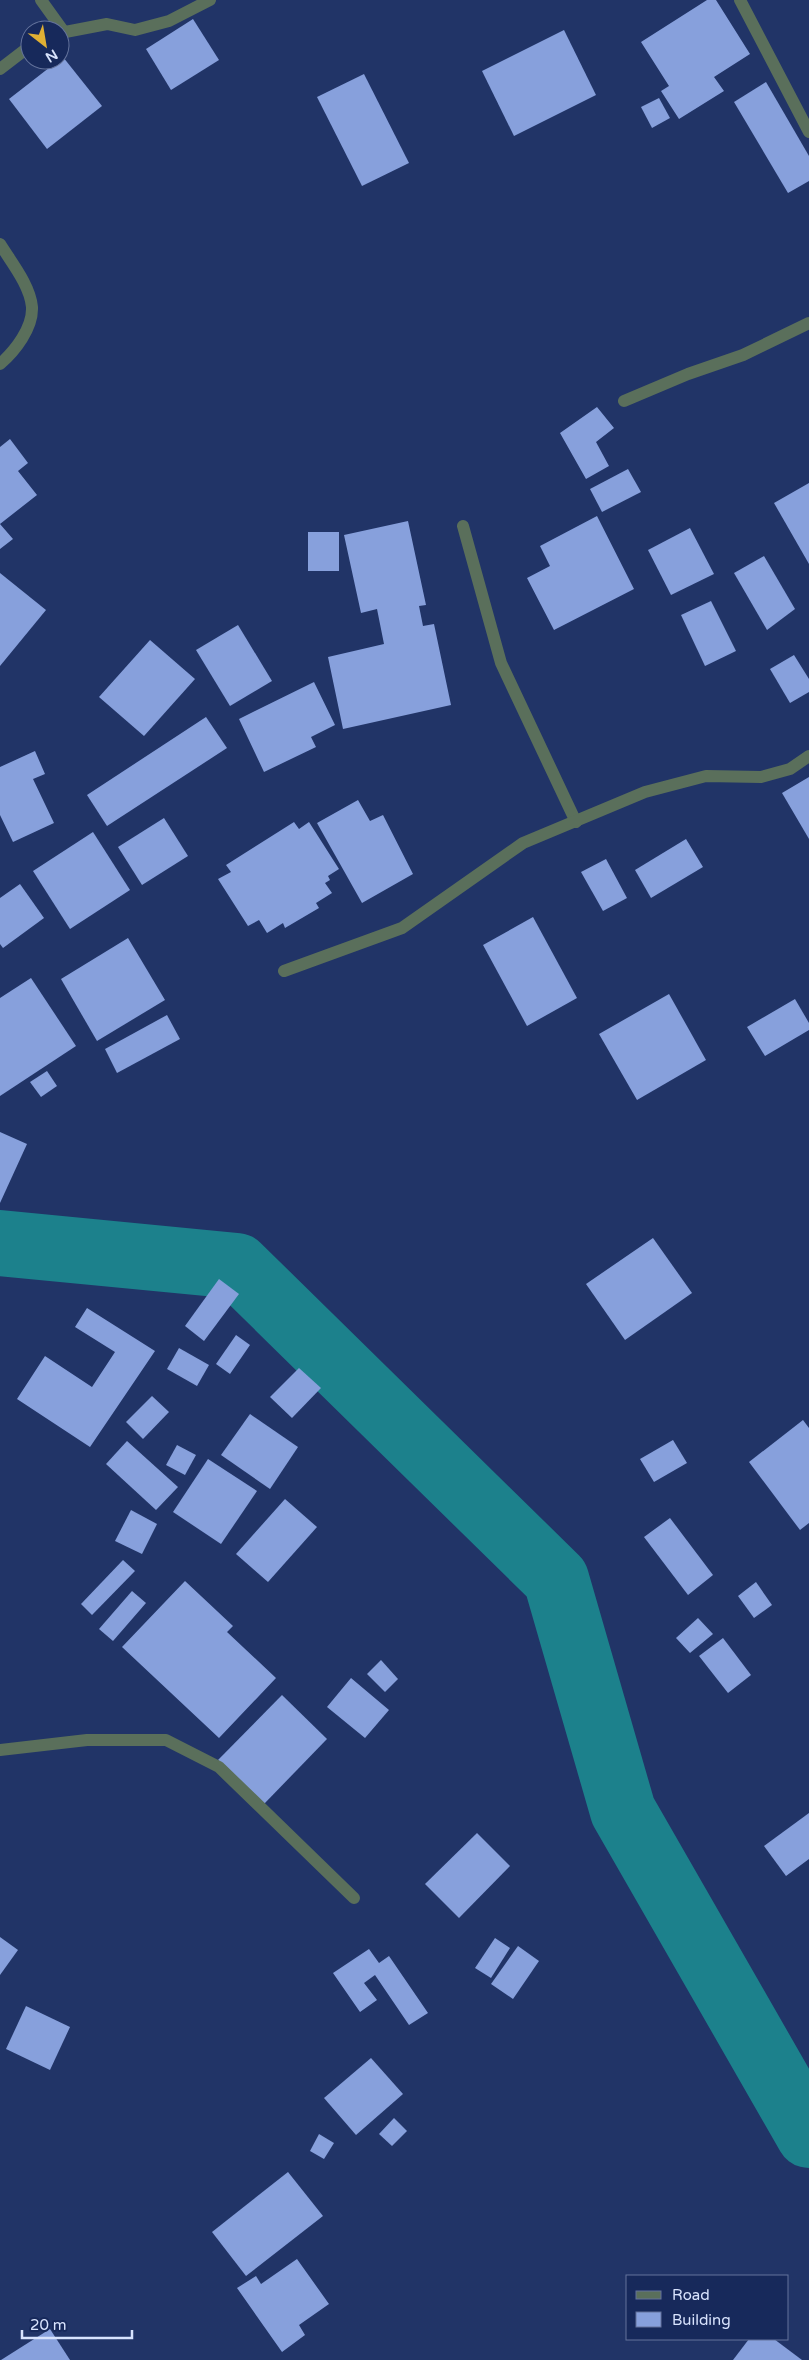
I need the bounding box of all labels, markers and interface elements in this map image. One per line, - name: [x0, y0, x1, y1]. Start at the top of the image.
- north arrow: [20, 20, 70, 70]
- text: N: [42, 46, 61, 66]
- legend: [626, 2275, 789, 2340]
- text: Road: [672, 2286, 710, 2304]
- scale bar: [22, 2308, 132, 2340]
- text: Building: [672, 2311, 731, 2329]
- text: 20 m: [30, 2316, 67, 2334]

